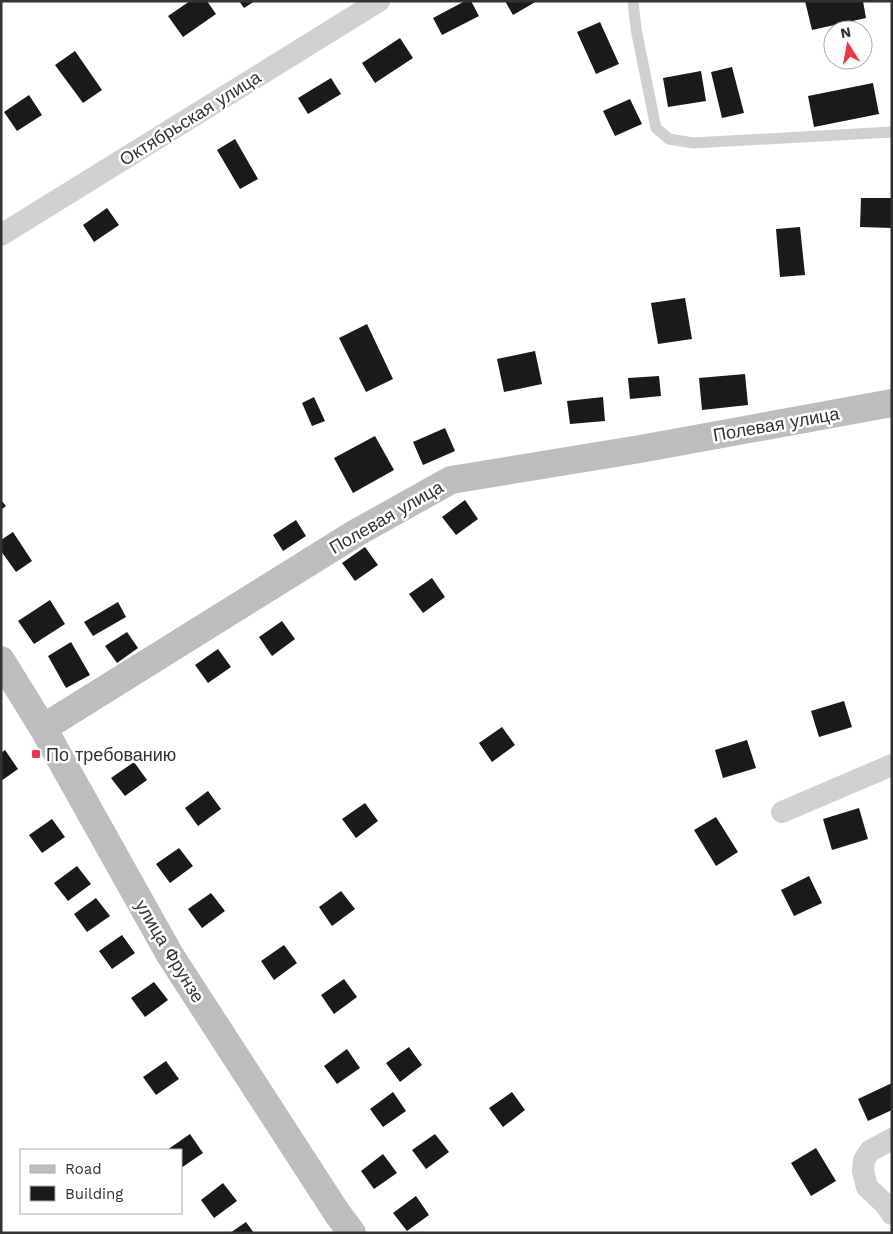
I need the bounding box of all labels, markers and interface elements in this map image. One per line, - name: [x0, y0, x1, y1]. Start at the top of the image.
- north arrow: [823, 20, 873, 70]
- text: N: [839, 23, 852, 41]
- street label: Октябрьская улица: [116, 66, 265, 170]
- street label: Полевая улица: [711, 402, 842, 445]
- street label: Полевая улица: [325, 475, 447, 558]
- place label: По требованию: [46, 744, 176, 765]
- marker: По требованию: [30, 748, 42, 760]
- street label: улица Фрунзе: [131, 896, 209, 1006]
- legend: [20, 1149, 182, 1214]
- text: Road: [65, 1160, 102, 1178]
- text: Building: [65, 1185, 123, 1203]

